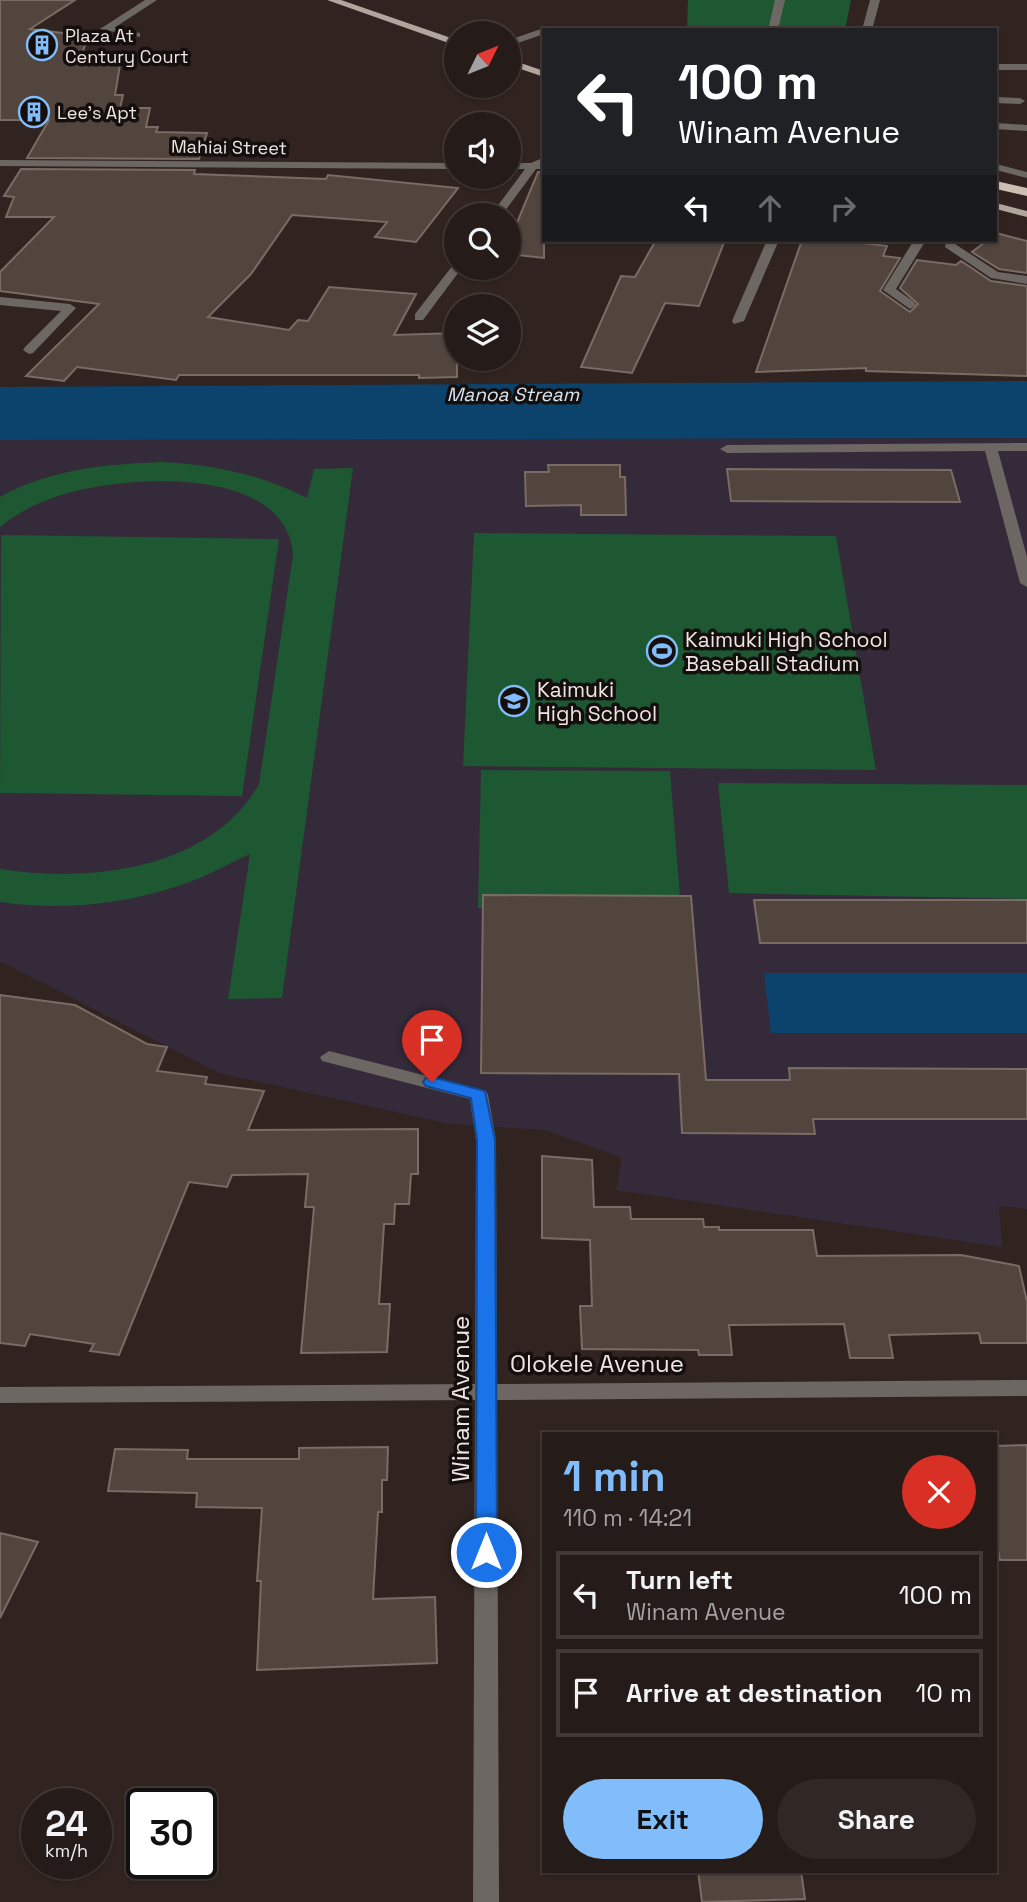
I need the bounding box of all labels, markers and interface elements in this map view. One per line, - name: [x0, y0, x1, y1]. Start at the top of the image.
- north arrow: [444, 21, 522, 98]
- map controls: [444, 21, 521, 371]
- place label: Plaza At Century Court: [65, 24, 188, 68]
- building icon: Plaza At Century Court: [25, 28, 59, 62]
- text: 100 m: [678, 51, 818, 113]
- icon: left: [563, 56, 654, 147]
- building icon: Lee’s Apt: [17, 95, 51, 129]
- place label: Lee’s Apt: [57, 101, 137, 124]
- button: sound: [444, 112, 521, 189]
- text: Winam Avenue: [678, 112, 900, 152]
- street label: Mahiai Street: [171, 134, 287, 160]
- icon: left: [678, 189, 716, 227]
- icon: ahead: [751, 189, 789, 227]
- icon: right: [824, 189, 862, 227]
- button: search: [444, 203, 521, 280]
- button: layers: [444, 294, 521, 371]
- water label: Manoa Stream: [447, 382, 580, 407]
- place label: Kaimuki High School Baseball Stadium: [685, 626, 888, 677]
- sports icon: Kaimuki High School Baseball Stadium: [645, 634, 679, 668]
- place label: Kaimuki High School: [537, 676, 657, 727]
- school or university icon: Kaimuki High School: [497, 684, 531, 718]
- pin: [402, 1010, 462, 1082]
- icon: arrive: [413, 1021, 451, 1059]
- street label: Winam Avenue: [445, 1316, 476, 1482]
- street label: Olokele Avenue: [510, 1348, 684, 1379]
- text: 1 min: [563, 1450, 666, 1503]
- button: close: [902, 1455, 976, 1529]
- text: 110 m · 14:21: [563, 1503, 692, 1533]
- position arrow: [449, 1515, 523, 1589]
- text: Turn left: [626, 1563, 733, 1597]
- icon: left: [567, 1576, 605, 1614]
- text: 100 m: [899, 1578, 972, 1612]
- text: Winam Avenue: [626, 1597, 786, 1627]
- icon: arrive: [567, 1674, 605, 1712]
- text: Arrive at destination: [626, 1676, 883, 1710]
- text: 10 m: [915, 1676, 972, 1710]
- button: Exit: [563, 1779, 763, 1859]
- button: Share: [777, 1779, 976, 1859]
- speed limit sign: 30: [126, 1788, 217, 1879]
- text: 24: [45, 1802, 88, 1846]
- text: km/h: [45, 1839, 88, 1862]

